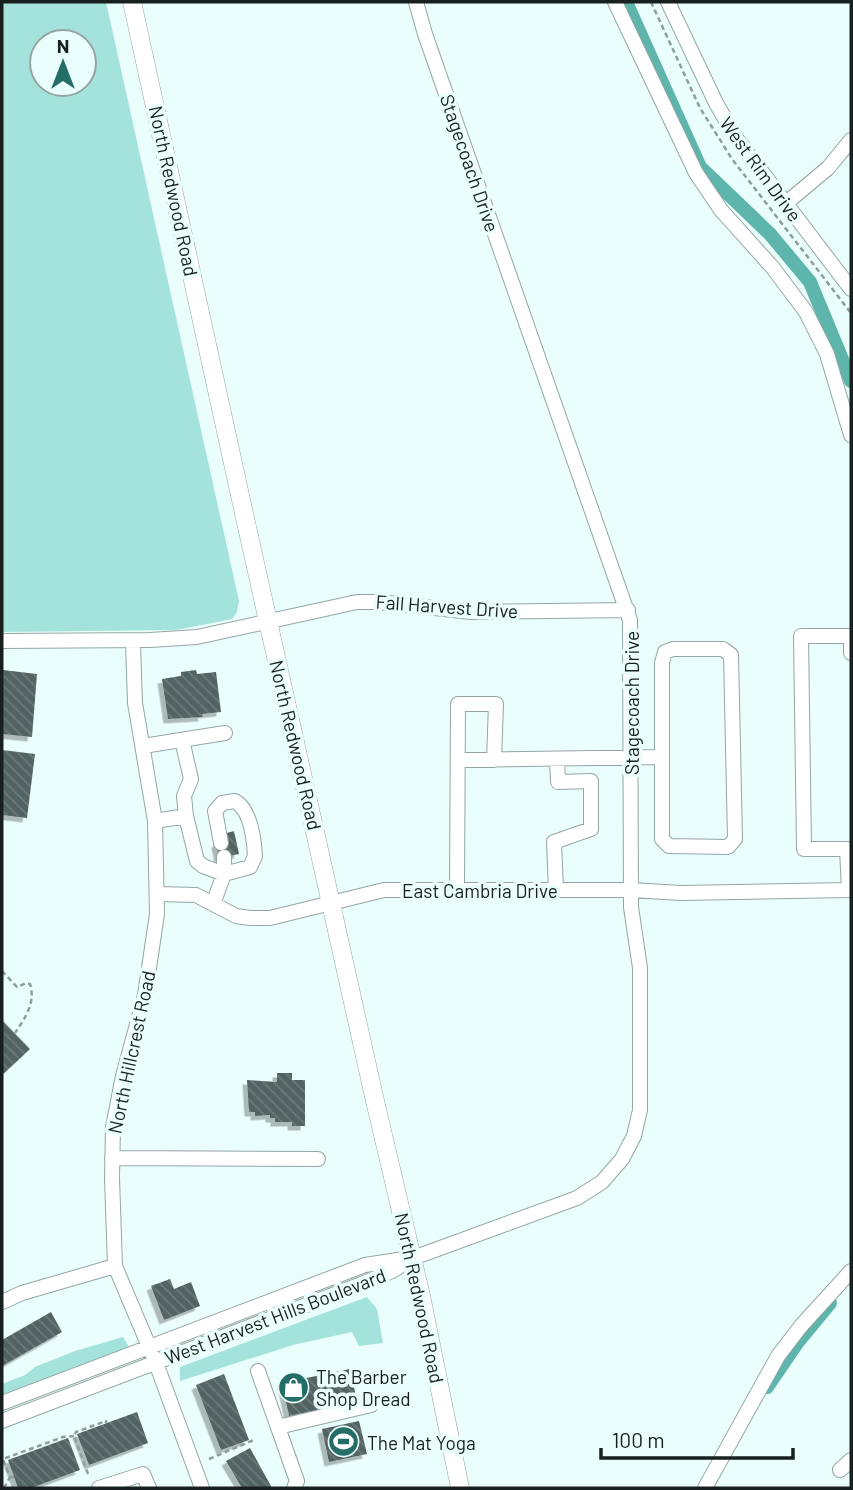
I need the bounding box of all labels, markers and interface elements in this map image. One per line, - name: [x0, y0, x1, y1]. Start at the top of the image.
- north arrow: [28, 28, 98, 98]
- text: N: [57, 34, 69, 57]
- street label: Stagecoach Drive: [436, 91, 504, 235]
- street label: North Redwood Road: [145, 104, 203, 278]
- street label: West Rim Drive: [715, 112, 807, 226]
- street label: Fall Harvest Drive: [375, 590, 519, 622]
- street label: Stagecoach Drive: [620, 631, 643, 775]
- street label: North Redwood Road: [265, 658, 327, 832]
- street label: East Cambria Drive: [402, 879, 558, 902]
- street label: North Hillcrest Road: [103, 968, 159, 1136]
- street label: North Redwood Road: [391, 1211, 449, 1385]
- street label: West Harvest Hills Boulevard: [161, 1263, 389, 1369]
- place label: The Barber Shop Dread: [316, 1365, 411, 1410]
- shop icon: The Barber Shop Dread: [276, 1370, 310, 1404]
- scale bar: [601, 1416, 794, 1460]
- sports icon: The Mat Yoga: [327, 1425, 361, 1459]
- text: 100 m: [612, 1427, 665, 1452]
- place label: The Mat Yoga: [367, 1431, 476, 1454]

